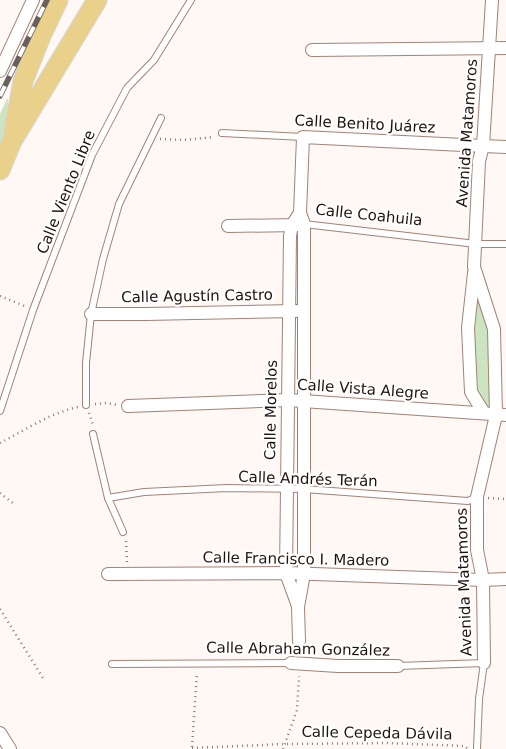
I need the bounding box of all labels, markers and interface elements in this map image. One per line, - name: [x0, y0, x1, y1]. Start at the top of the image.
- street label: Avenida Matamoros: [453, 58, 481, 208]
- street label: Calle Benito Juárez: [294, 111, 436, 137]
- street label: Calle Viento Libre: [33, 128, 99, 256]
- street label: Calle Coahuila: [315, 200, 423, 230]
- street label: Calle Agustín Castro: [121, 286, 273, 306]
- street label: Calle Morelos: [261, 359, 281, 460]
- street label: Calle Vista Alegre: [297, 375, 429, 403]
- street label: Calle Andrés Terán: [238, 468, 378, 490]
- street label: Avenida Matamoros: [452, 507, 476, 657]
- street label: Calle Francisco I. Madero: [203, 548, 389, 570]
- street label: Calle Abraham González: [206, 638, 390, 660]
- street label: Calle Cepeda Dávila: [301, 723, 453, 743]

